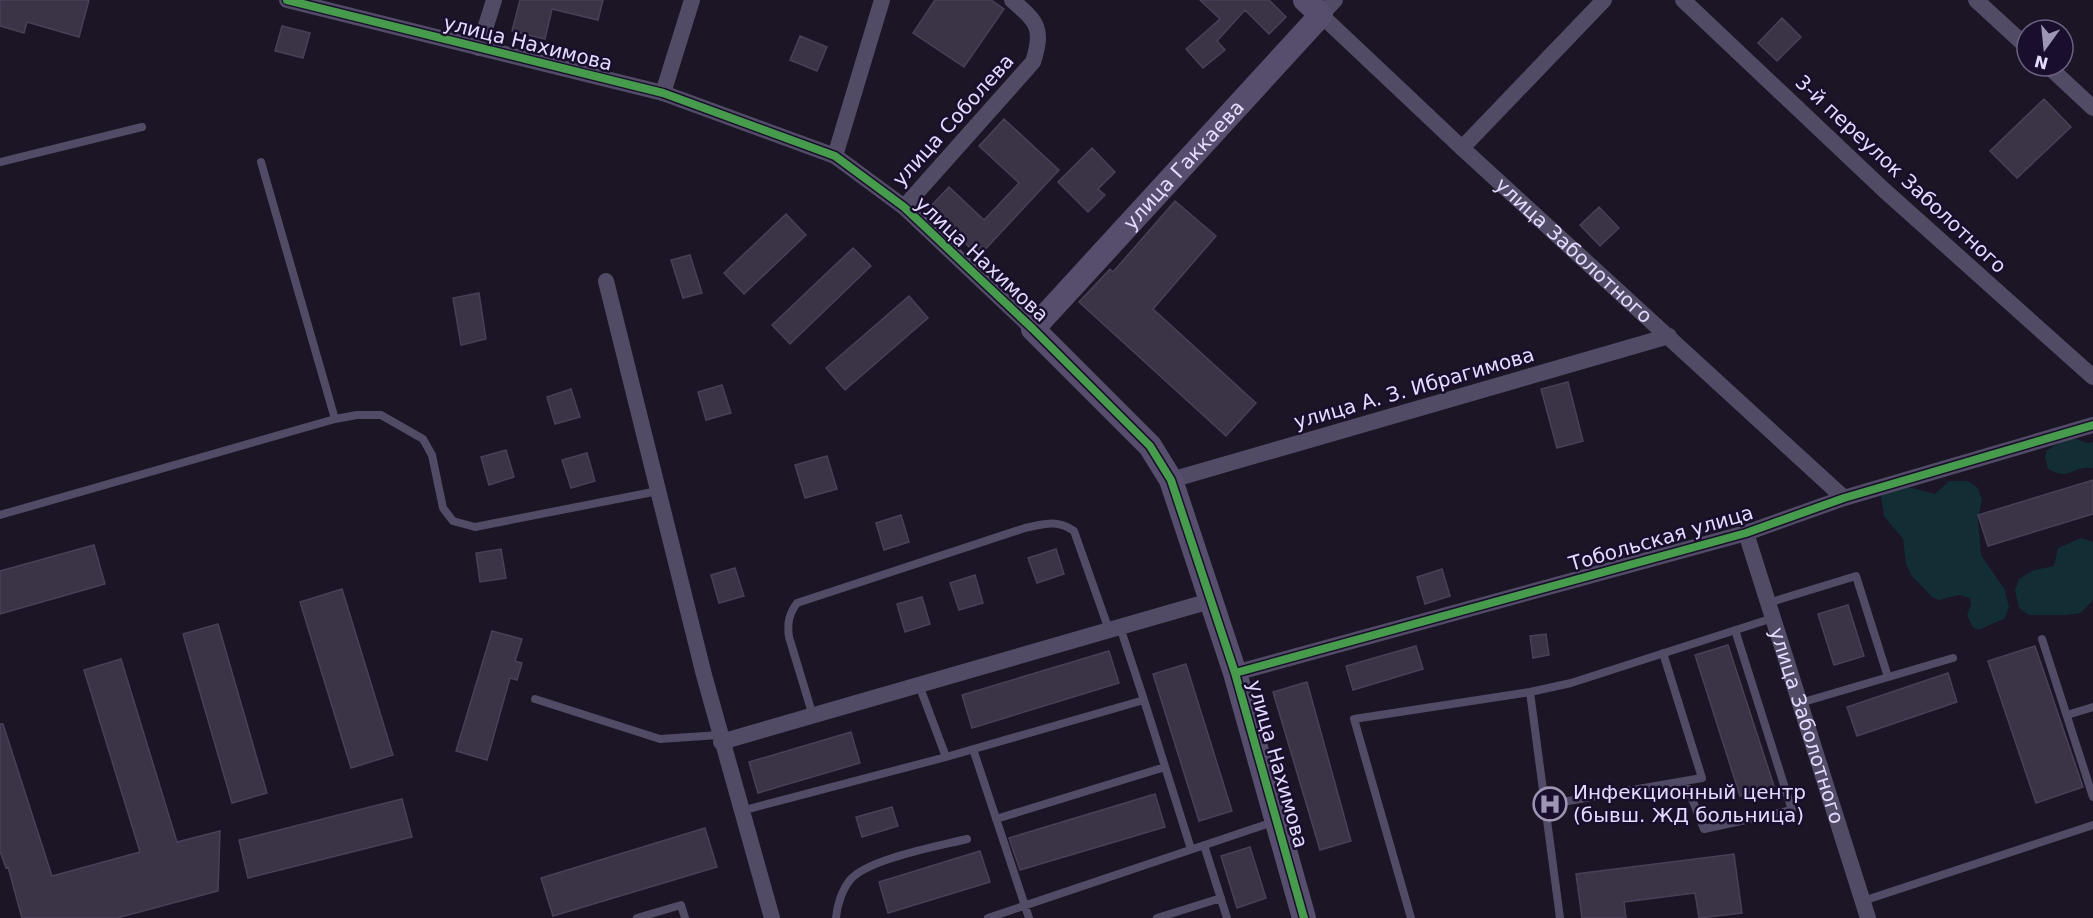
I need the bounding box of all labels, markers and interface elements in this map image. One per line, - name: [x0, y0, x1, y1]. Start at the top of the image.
- street label: улица Нахимова: [441, 10, 615, 76]
- north arrow: [2015, 18, 2075, 78]
- street label: улица Соболева: [887, 49, 1019, 191]
- text: N: [2032, 51, 2050, 73]
- street label: 3-й переулок Заболотного: [1791, 70, 2011, 278]
- street label: улица Гаккаева: [1118, 95, 1249, 235]
- street label: улица Заболотного: [1490, 173, 1657, 328]
- street label: улица Нахимова: [910, 191, 1054, 327]
- street label: улица А. З. Ибрагимова: [1291, 342, 1537, 434]
- street label: Тобольская улица: [1565, 500, 1756, 576]
- street label: улица Заболотного: [1765, 625, 1849, 827]
- street label: улица Нахимова: [1243, 677, 1313, 851]
- place label: Инфекционный центр (бывш. ЖД больница): [1573, 780, 1806, 827]
- hospital icon: Инфекционный центр (бывш. ЖД больница): [1532, 786, 1568, 822]

